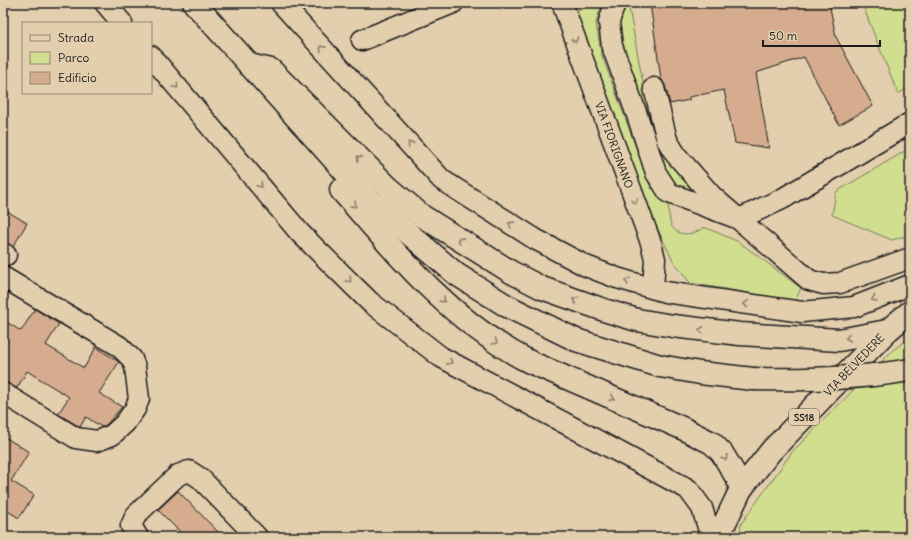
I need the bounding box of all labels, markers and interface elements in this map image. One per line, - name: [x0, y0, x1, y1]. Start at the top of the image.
- legend: [22, 22, 152, 94]
- scale bar: [763, 22, 880, 48]
- text: 50 m: [769, 28, 798, 43]
- text: Strada: [58, 30, 94, 45]
- one-way arrow: [570, 36, 579, 43]
- one-way arrow: [319, 45, 327, 53]
- text: Parco: [58, 50, 90, 65]
- text: Edificio: [58, 70, 97, 85]
- one-way arrow: [172, 81, 179, 88]
- street label: VIA FIORIGNANO: [592, 100, 636, 190]
- one-way arrow: [407, 141, 414, 149]
- one-way arrow: [356, 155, 364, 163]
- one-way arrow: [256, 181, 263, 188]
- one-way arrow: [630, 197, 638, 204]
- one-way arrow: [350, 200, 357, 208]
- one-way arrow: [508, 221, 515, 228]
- one-way arrow: [457, 237, 464, 245]
- one-way arrow: [344, 276, 352, 283]
- one-way arrow: [624, 277, 631, 286]
- one-way arrow: [438, 295, 446, 303]
- one-way arrow: [870, 295, 877, 303]
- one-way arrow: [571, 296, 578, 304]
- one-way arrow: [743, 300, 749, 309]
- one-way arrow: [698, 326, 704, 335]
- street label: VIA BELVEDERE: [821, 331, 887, 399]
- one-way arrow: [845, 334, 851, 342]
- one-way arrow: [491, 338, 498, 345]
- one-way arrow: [445, 357, 453, 364]
- one-way arrow: [608, 393, 616, 401]
- road number: SS18: [789, 409, 819, 425]
- one-way arrow: [721, 454, 728, 461]

